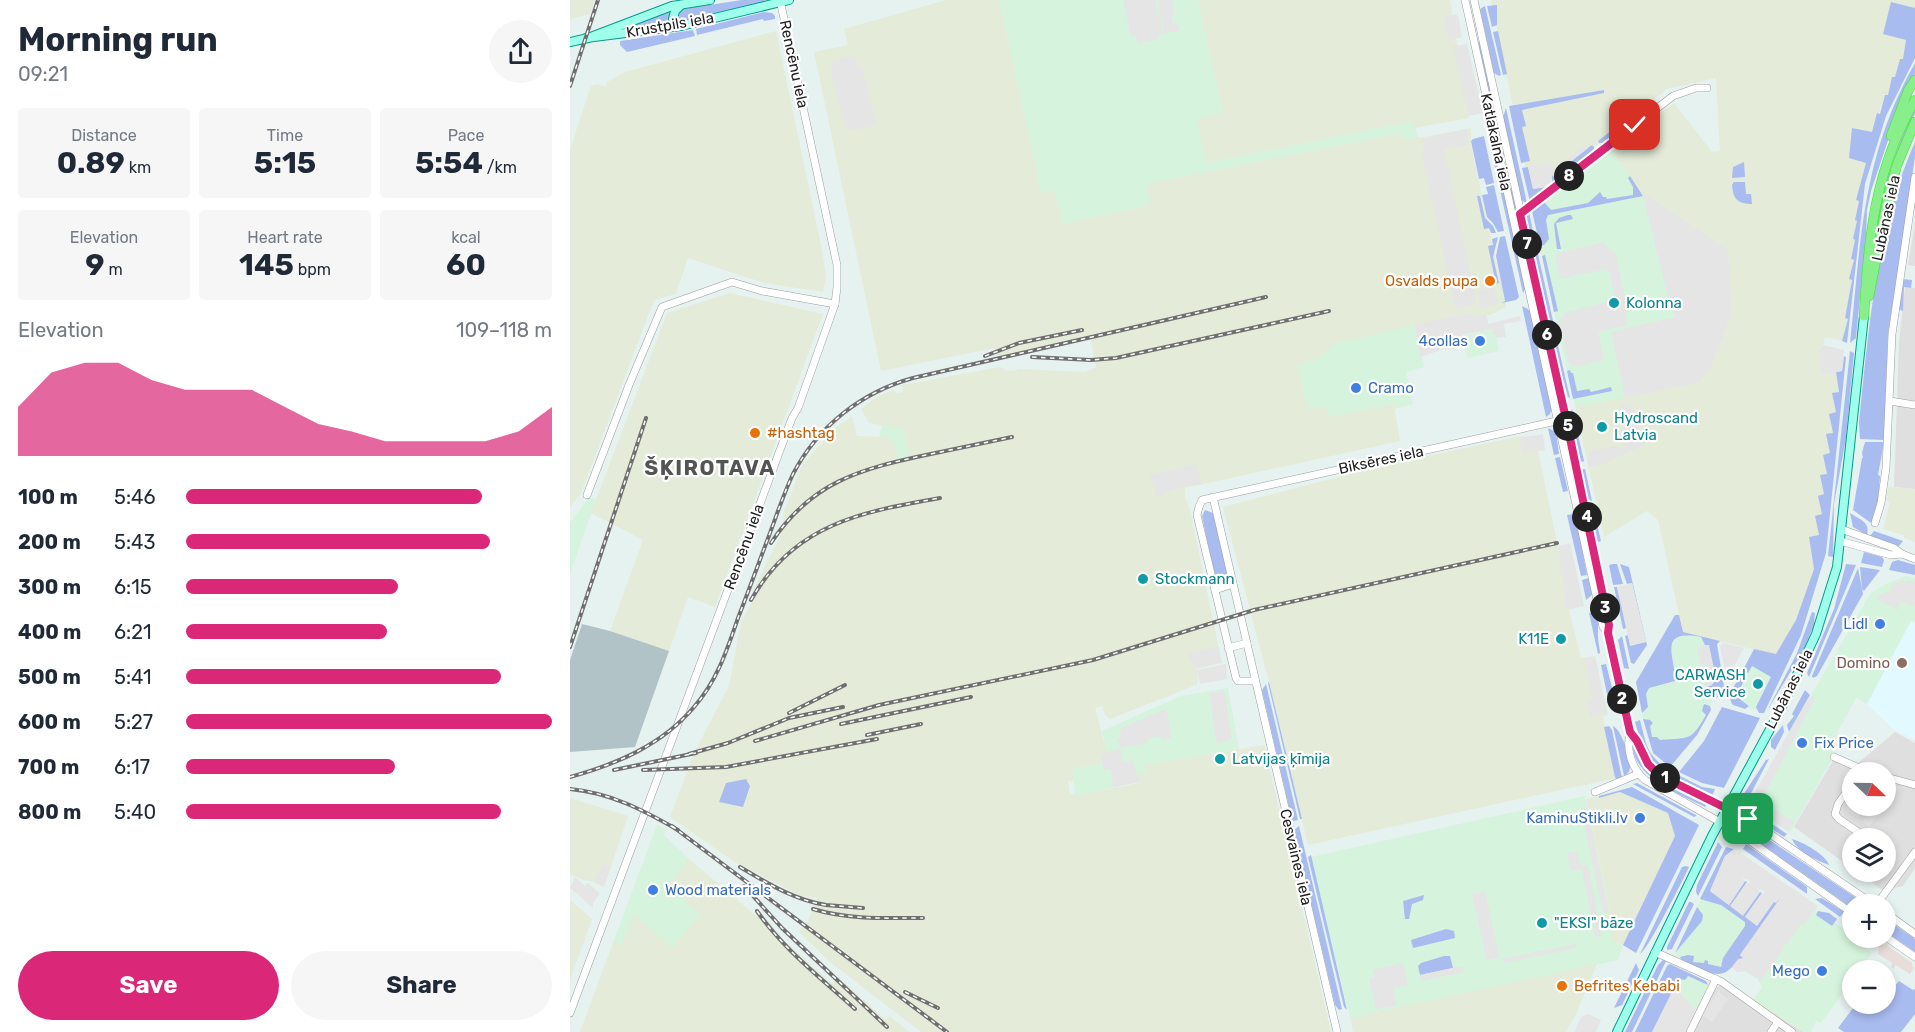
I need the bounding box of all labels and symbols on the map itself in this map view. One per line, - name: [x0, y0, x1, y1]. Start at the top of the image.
- street label: Krustpils iela: [625, 8, 715, 42]
- street label: Rencēnu iela: [776, 18, 812, 110]
- street label: Katlakalna iela: [1477, 92, 1515, 192]
- pin: [1609, 99, 1660, 150]
- pin: 8: [1554, 161, 1584, 191]
- street label: Lubānas iela: [1868, 174, 1904, 262]
- pin: 7: [1512, 229, 1542, 259]
- place label: Osvalds pupa: [1385, 272, 1478, 290]
- marker: Osvalds pupa: [1483, 274, 1497, 288]
- place label: Kolonna: [1626, 294, 1682, 312]
- marker: Kolonna: [1607, 296, 1621, 310]
- pin: 6: [1532, 320, 1562, 350]
- place label: 4collas: [1419, 332, 1468, 350]
- marker: 4collas: [1473, 334, 1487, 348]
- place label: Cramo: [1368, 379, 1414, 397]
- marker: Cramo: [1349, 381, 1363, 395]
- place label: Hydroscand Latvia: [1614, 409, 1698, 444]
- pin: 5: [1553, 411, 1583, 441]
- marker: Hydroscand Latvia: [1595, 420, 1609, 434]
- place label: #hashtag: [767, 424, 835, 442]
- marker: #hashtag: [748, 426, 762, 440]
- street label: Biksēres iela: [1337, 442, 1425, 478]
- district label: ŠĶIROTAVA: [644, 455, 776, 480]
- street label: Rencēnu iela: [720, 502, 768, 592]
- pin: 4: [1572, 502, 1602, 532]
- place label: Stockmann: [1155, 570, 1235, 588]
- marker: Stockmann: [1136, 572, 1150, 586]
- pin: 3: [1590, 593, 1620, 623]
- place label: Lidl: [1843, 615, 1868, 633]
- marker: Lidl: [1873, 617, 1887, 631]
- place label: K11E: [1518, 630, 1549, 648]
- marker: K11E: [1554, 632, 1568, 646]
- street label: Lubānas iela: [1761, 646, 1817, 732]
- place label: Domino: [1836, 654, 1890, 672]
- marker: Domino: [1895, 656, 1909, 670]
- place label: CARWASH Service: [1675, 666, 1746, 701]
- marker: CARWASH Service: [1751, 677, 1765, 691]
- pin: 2: [1607, 684, 1637, 714]
- place label: Fix Price: [1814, 734, 1874, 752]
- marker: Fix Price: [1795, 736, 1809, 750]
- place label: Latvijas ķīmija: [1232, 750, 1330, 768]
- marker: Latvijas ķīmija: [1213, 752, 1227, 766]
- north arrow: [1842, 762, 1896, 816]
- pin: 1: [1650, 763, 1680, 793]
- pin: [1722, 793, 1773, 844]
- street label: Cesvaines iela: [1276, 807, 1316, 907]
- place label: KaminuStikli.lv: [1526, 809, 1628, 827]
- marker: KaminuStikli.lv: [1633, 811, 1647, 825]
- place label: Wood materials: [665, 881, 772, 899]
- marker: Wood materials: [646, 883, 660, 897]
- place label: "EKSI" bāze: [1554, 914, 1633, 932]
- marker: "EKSI" bāze: [1535, 916, 1549, 930]
- place label: Mego: [1772, 962, 1810, 980]
- marker: Mego: [1815, 964, 1829, 978]
- place label: Befrites Kebabi: [1574, 977, 1680, 995]
- marker: Befrites Kebabi: [1555, 979, 1569, 993]

